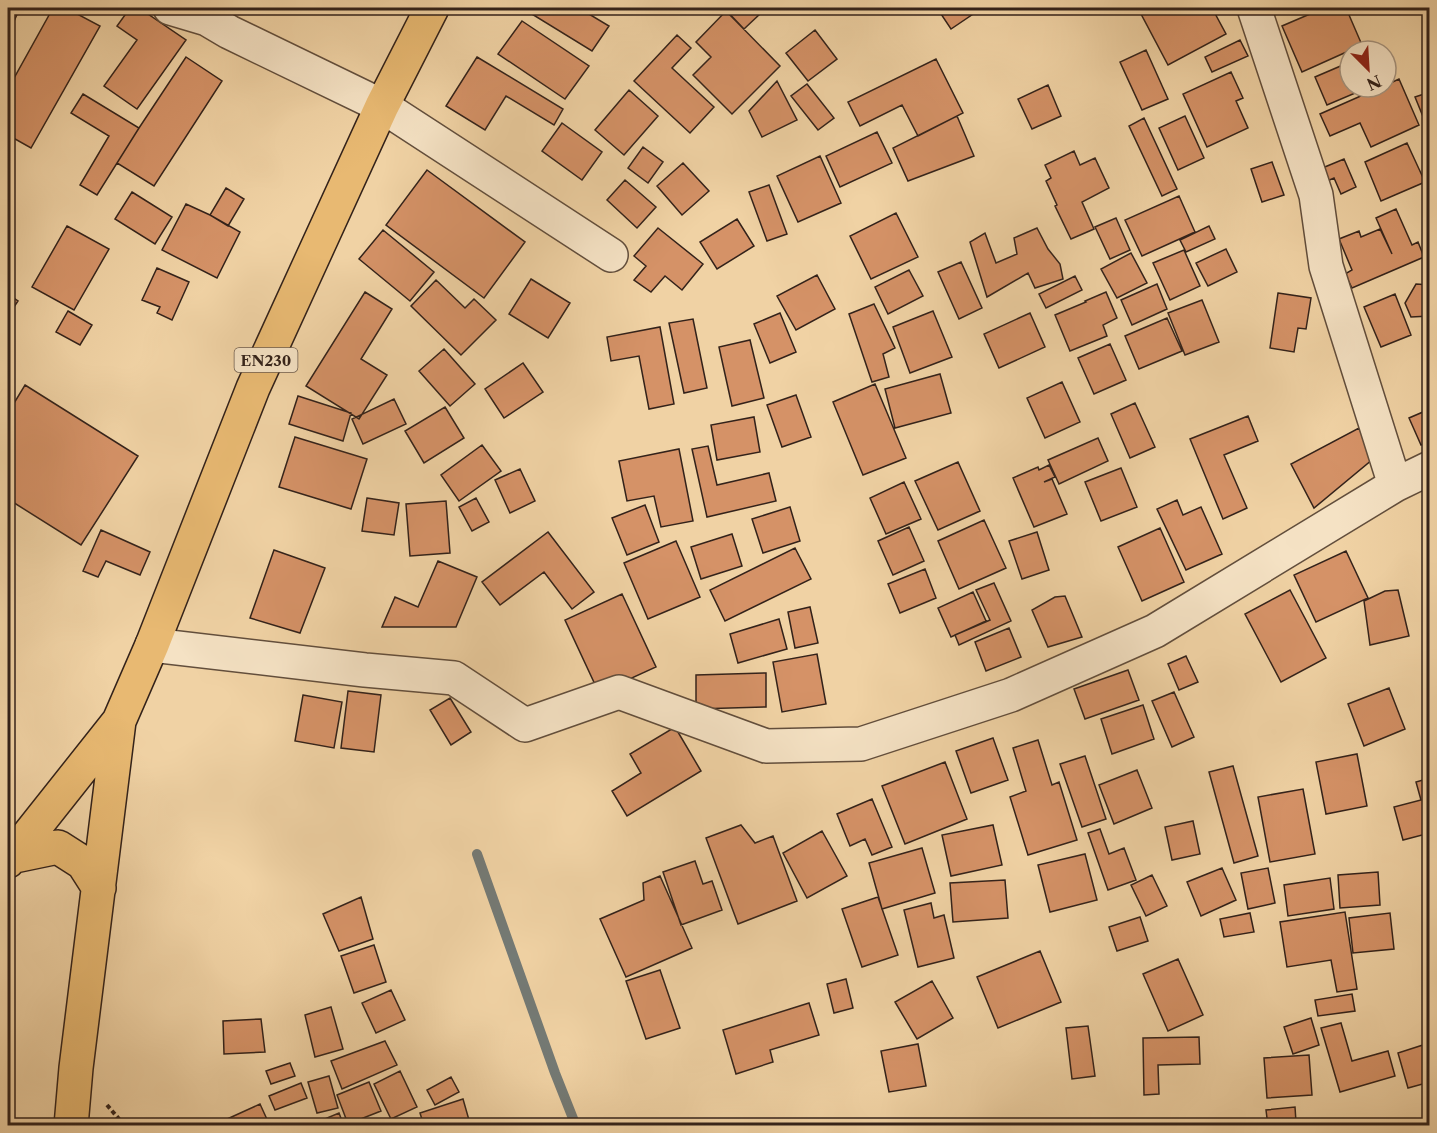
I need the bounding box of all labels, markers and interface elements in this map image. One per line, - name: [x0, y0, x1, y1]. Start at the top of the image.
- north arrow: [1338, 39, 1398, 99]
- text: N: [1364, 71, 1385, 95]
- road number: EN230: [234, 348, 298, 372]

